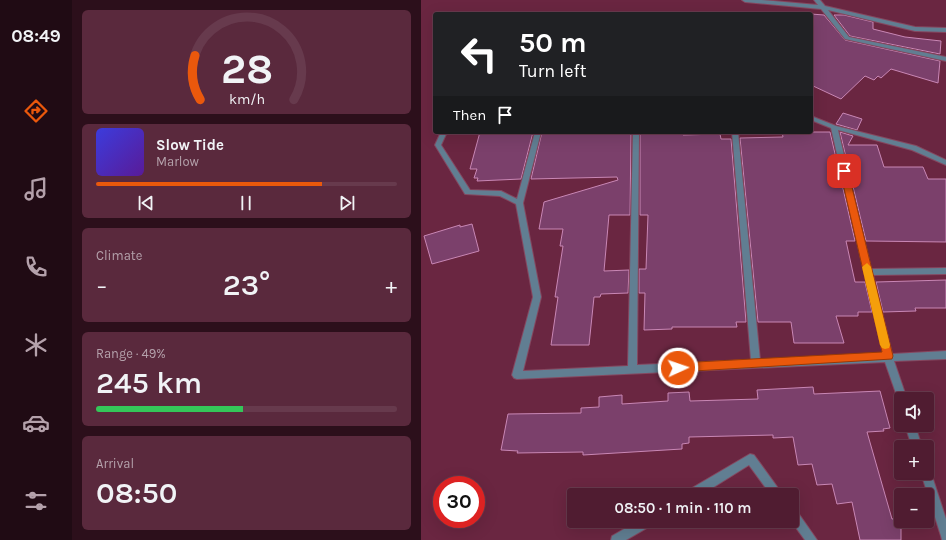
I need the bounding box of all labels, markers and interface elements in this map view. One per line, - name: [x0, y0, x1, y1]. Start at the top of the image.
- text: 08:49: [11, 25, 61, 47]
- text: 50 m: [519, 26, 587, 59]
- icon: left: [453, 28, 505, 80]
- text: 28: [220, 45, 273, 93]
- text: Turn left: [519, 60, 587, 82]
- text: km/h: [228, 91, 265, 108]
- icon: directions: [22, 97, 50, 125]
- icon: arrive: [494, 104, 516, 126]
- text: Then: [453, 106, 486, 124]
- text: Slow Tide: [156, 136, 224, 154]
- text: Marlow: [156, 154, 199, 169]
- pin: [827, 154, 861, 188]
- icon: arrive: [833, 160, 855, 182]
- icon: music: [22, 175, 50, 203]
- icon: previous: [135, 192, 157, 214]
- icon: pause: [235, 192, 257, 214]
- icon: next: [336, 192, 358, 214]
- text: Climate: [96, 248, 142, 263]
- icon: phone: [22, 253, 50, 281]
- text: 23°: [223, 267, 270, 303]
- text: −: [96, 273, 108, 299]
- text: +: [385, 273, 397, 299]
- icon: climate: [22, 331, 50, 359]
- text: Range · 49%: [96, 346, 166, 361]
- position arrow: [657, 347, 699, 389]
- text: 245 km: [96, 365, 202, 401]
- map controls: [894, 392, 934, 528]
- button: sound: [894, 392, 934, 432]
- icon: car: [22, 409, 50, 437]
- button: +: [894, 440, 934, 480]
- text: Arrival: [96, 456, 134, 471]
- text: 08:50: [96, 475, 178, 511]
- speed limit sign: 30: [433, 476, 485, 528]
- icon: filters: [22, 487, 50, 515]
- button: −: [894, 488, 934, 528]
- text: 08:50 · 1 min · 110 m: [615, 499, 751, 517]

